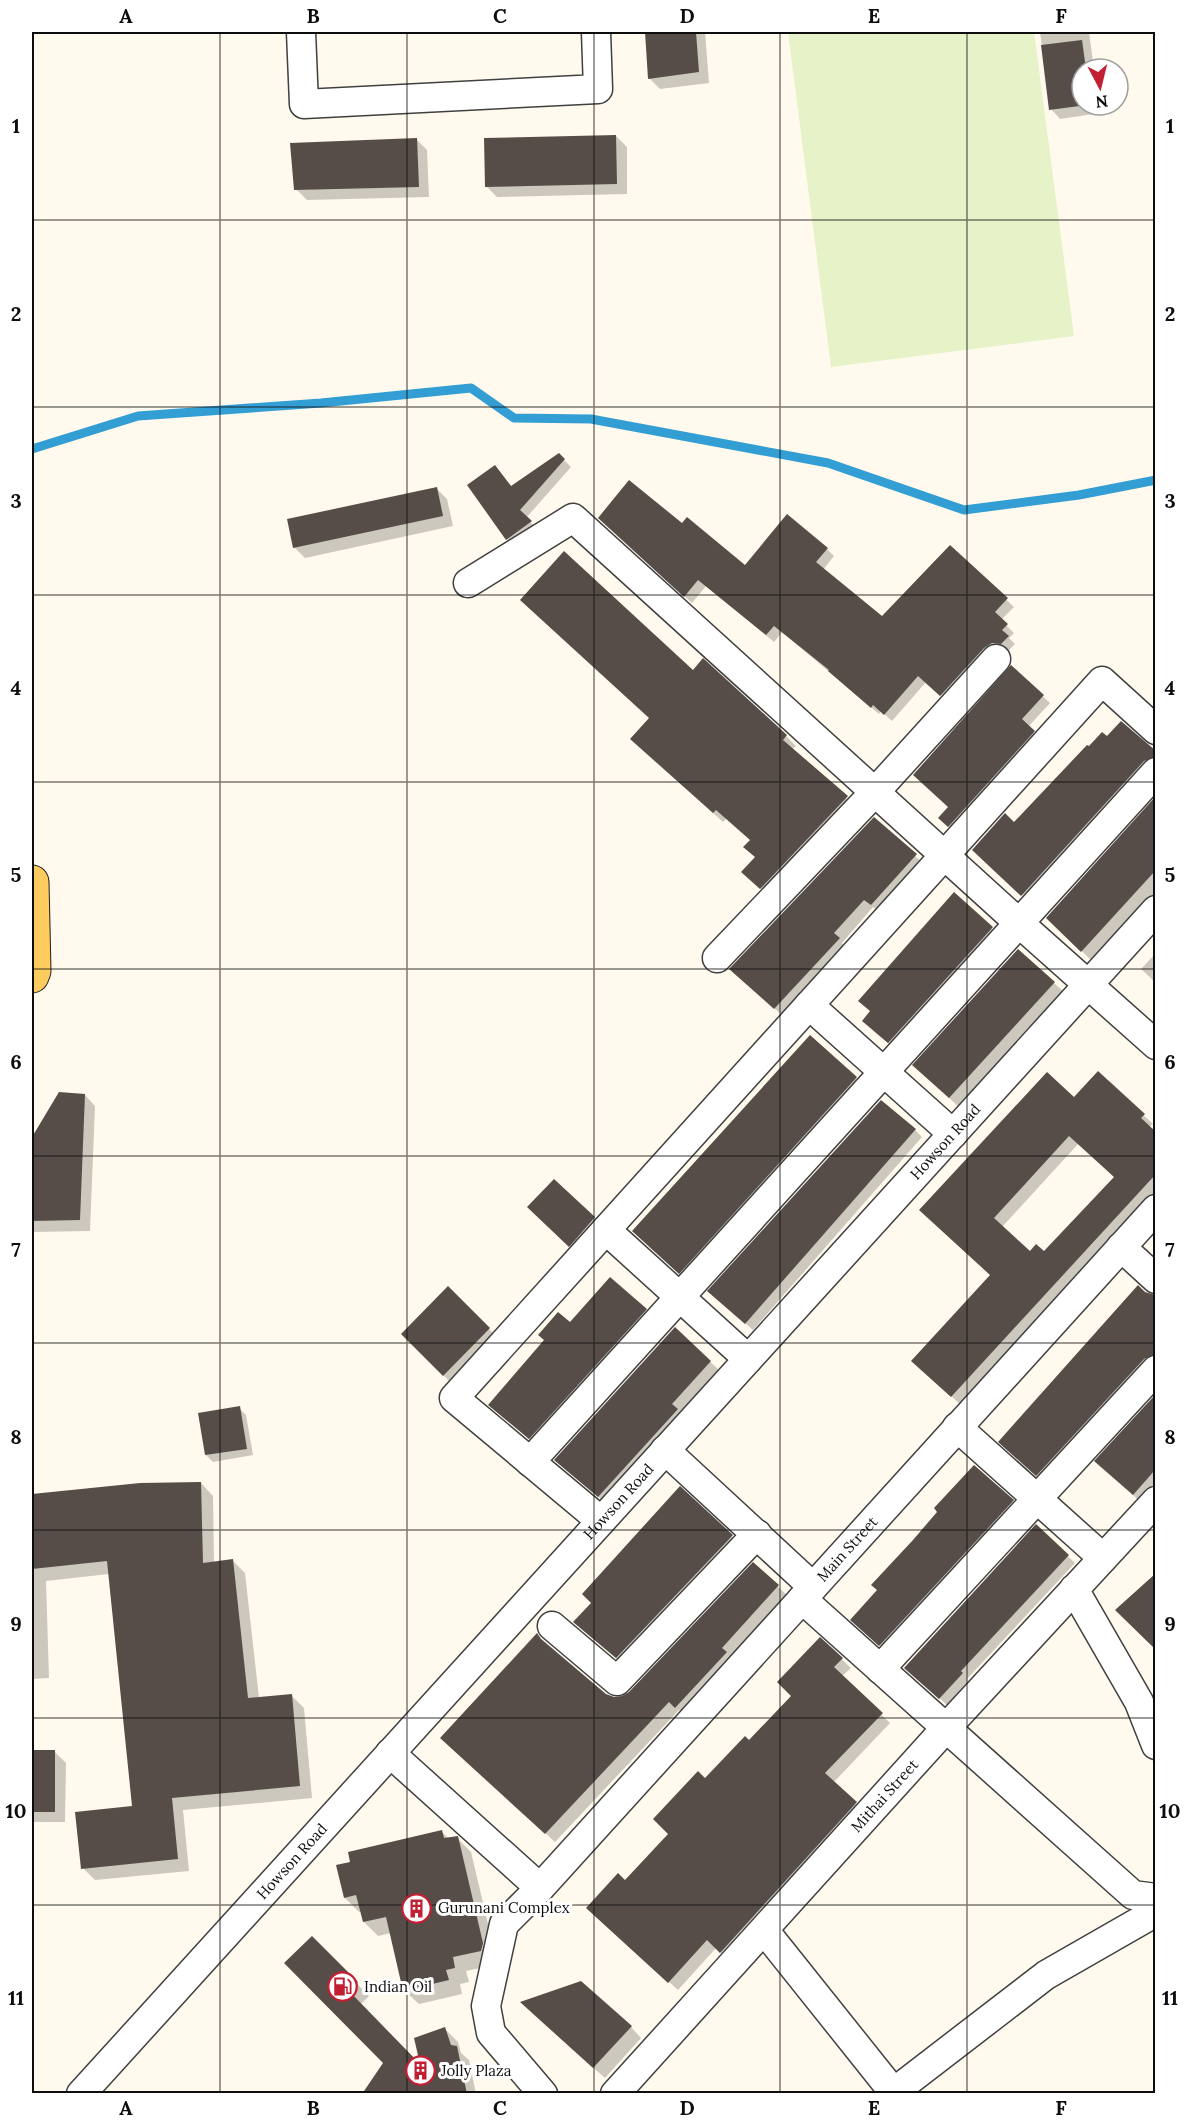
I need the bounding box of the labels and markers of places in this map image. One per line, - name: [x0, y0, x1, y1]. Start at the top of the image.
- building icon: Gurunani Complex: [401, 1892, 433, 1924]
- place label: Gurunani Complex: [438, 1898, 570, 1917]
- fuel station icon: Indian Oil: [327, 1971, 359, 2003]
- place label: Indian Oil: [364, 1977, 432, 1996]
- building icon: Jolly Plaza: [404, 2055, 436, 2087]
- place label: Jolly Plaza: [440, 2061, 512, 2080]

